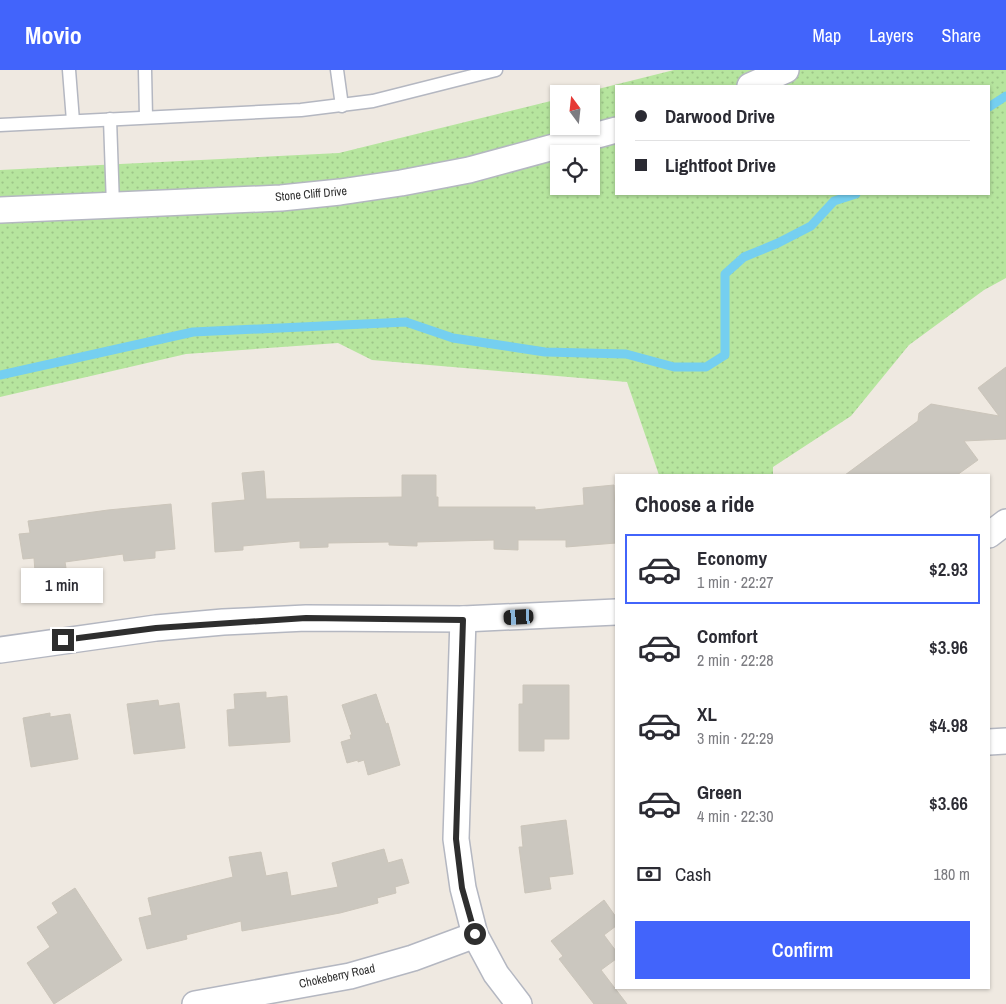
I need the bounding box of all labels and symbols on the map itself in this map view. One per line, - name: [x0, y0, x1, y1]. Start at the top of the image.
- north arrow: [550, 85, 600, 135]
- street label: Stone Cliff Drive: [274, 183, 348, 205]
- callout: 1 min: [22, 568, 104, 602]
- car: [503, 609, 534, 625]
- route end: [52, 629, 74, 651]
- route start: [464, 923, 486, 945]
- street label: Chokeberry Road: [298, 960, 376, 992]

